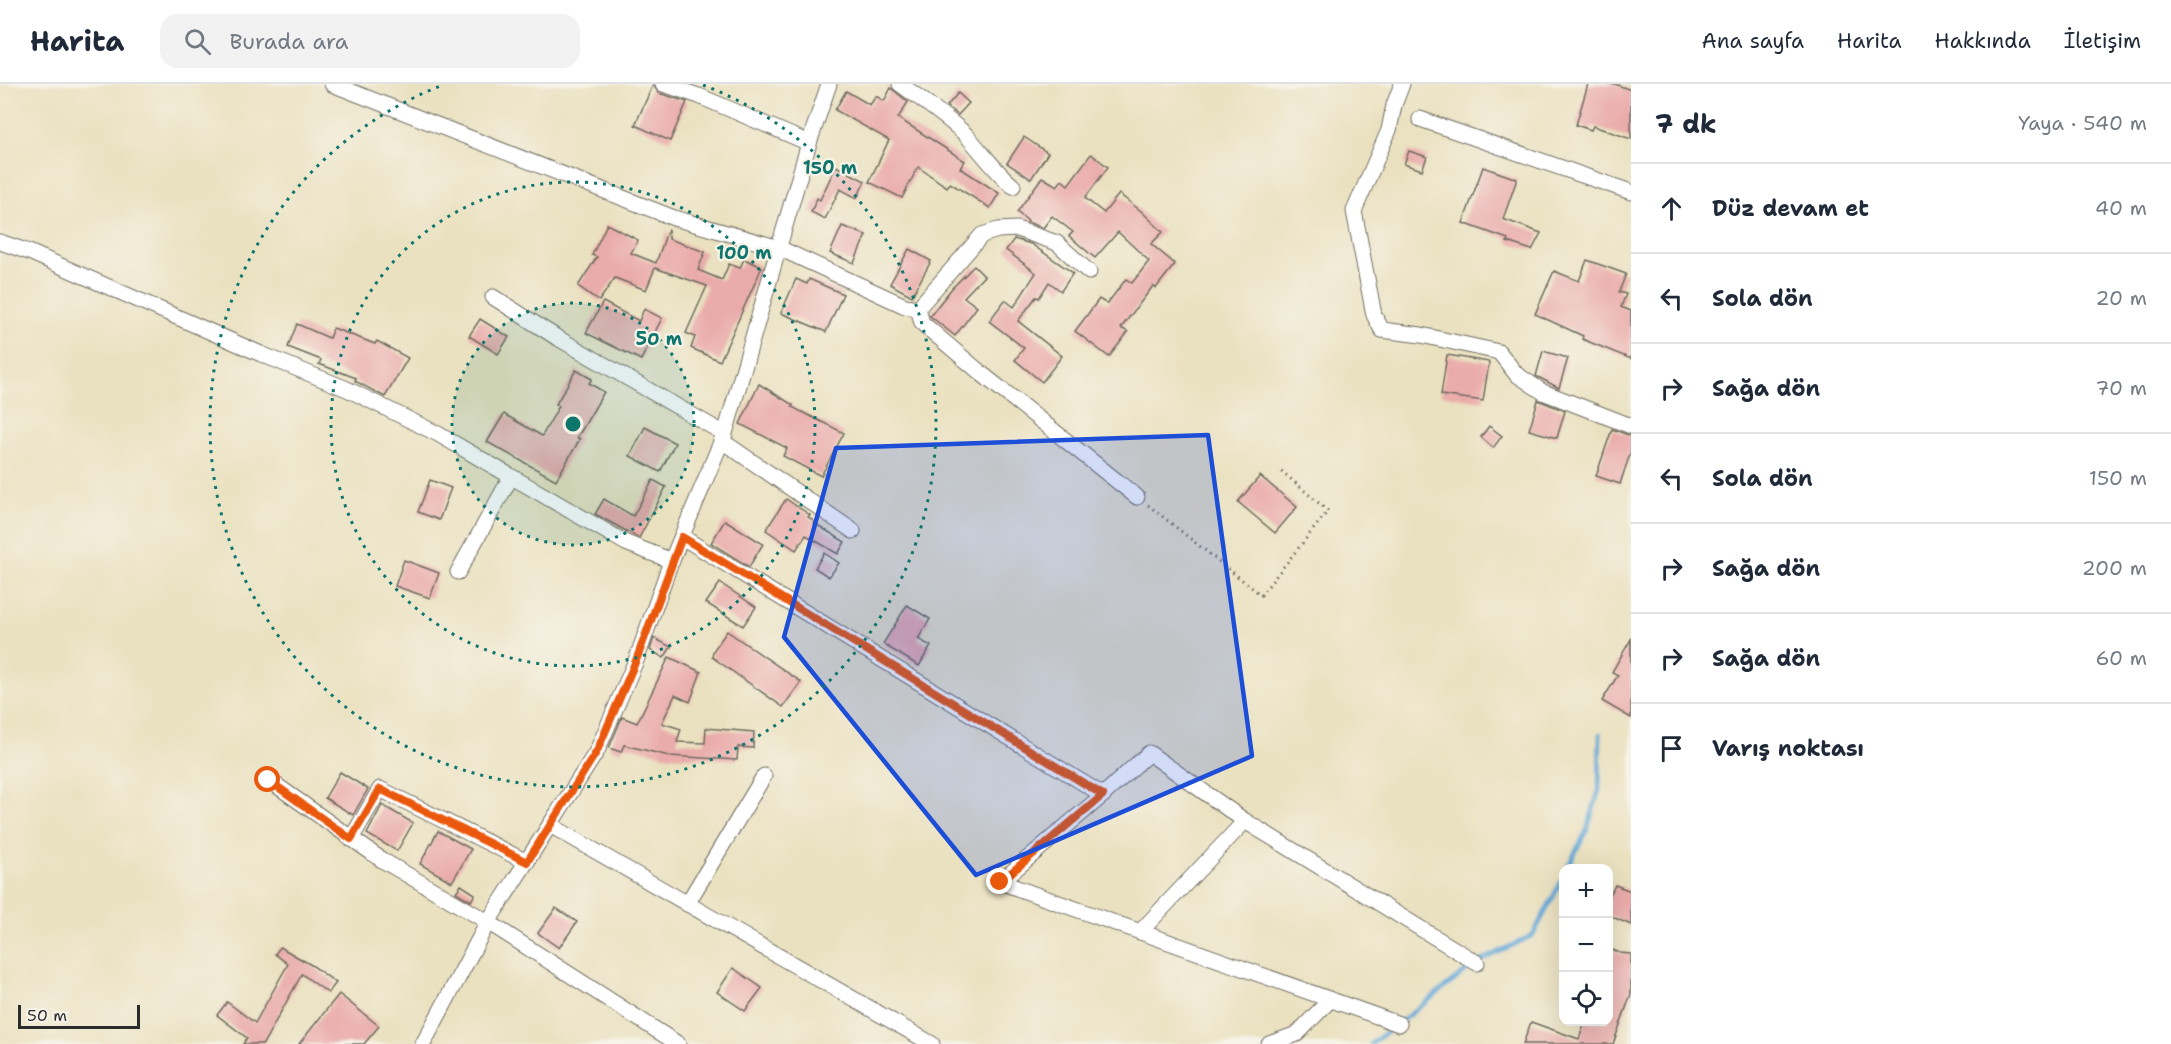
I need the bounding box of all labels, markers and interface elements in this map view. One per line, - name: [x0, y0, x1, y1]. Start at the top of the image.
- search box: [160, 14, 580, 68]
- text: Harita: [30, 22, 124, 60]
- icon: search: [181, 25, 214, 58]
- text: Burada ara: [229, 27, 348, 56]
- text: Ana sayfa: [1702, 27, 1804, 55]
- text: Harita: [1837, 27, 1902, 55]
- text: Hakkında: [1935, 27, 2031, 55]
- text: İletişim: [2064, 27, 2141, 55]
- text: 7 dk: [1655, 106, 1717, 141]
- text: Yaya · 540 m: [2018, 110, 2147, 136]
- text: 150 m: [803, 156, 858, 180]
- icon: ahead: [1655, 192, 1688, 225]
- text: Düz devam et: [1712, 194, 1869, 223]
- text: 40 m: [2095, 195, 2147, 221]
- text: 100 m: [716, 241, 772, 265]
- icon: left: [1655, 282, 1688, 315]
- text: Sola dön: [1712, 284, 1813, 313]
- text: 20 m: [2096, 285, 2147, 311]
- text: 50 m: [636, 327, 683, 351]
- icon: right: [1655, 372, 1688, 405]
- text: Sağa dön: [1712, 374, 1820, 403]
- text: 70 m: [2095, 375, 2147, 401]
- centre of rings: [563, 414, 583, 434]
- icon: left: [1655, 462, 1688, 495]
- text: Sola dön: [1712, 464, 1813, 493]
- text: 150 m: [2089, 465, 2147, 491]
- icon: right: [1655, 552, 1688, 585]
- text: Sağa dön: [1712, 554, 1820, 583]
- text: 200 m: [2082, 555, 2147, 581]
- icon: right: [1655, 642, 1688, 675]
- text: Sağa dön: [1712, 644, 1820, 673]
- text: 60 m: [2095, 645, 2147, 671]
- icon: arrive: [1655, 732, 1688, 765]
- text: Varış noktası: [1712, 734, 1864, 763]
- route start: [254, 766, 280, 792]
- map controls: [1559, 864, 1613, 1026]
- button: +: [1559, 864, 1613, 918]
- route end: [986, 868, 1012, 894]
- button: −: [1559, 918, 1613, 972]
- button: locate: [1559, 972, 1613, 1026]
- scale bar: [18, 1002, 140, 1030]
- text: 50 m: [27, 1005, 67, 1026]

